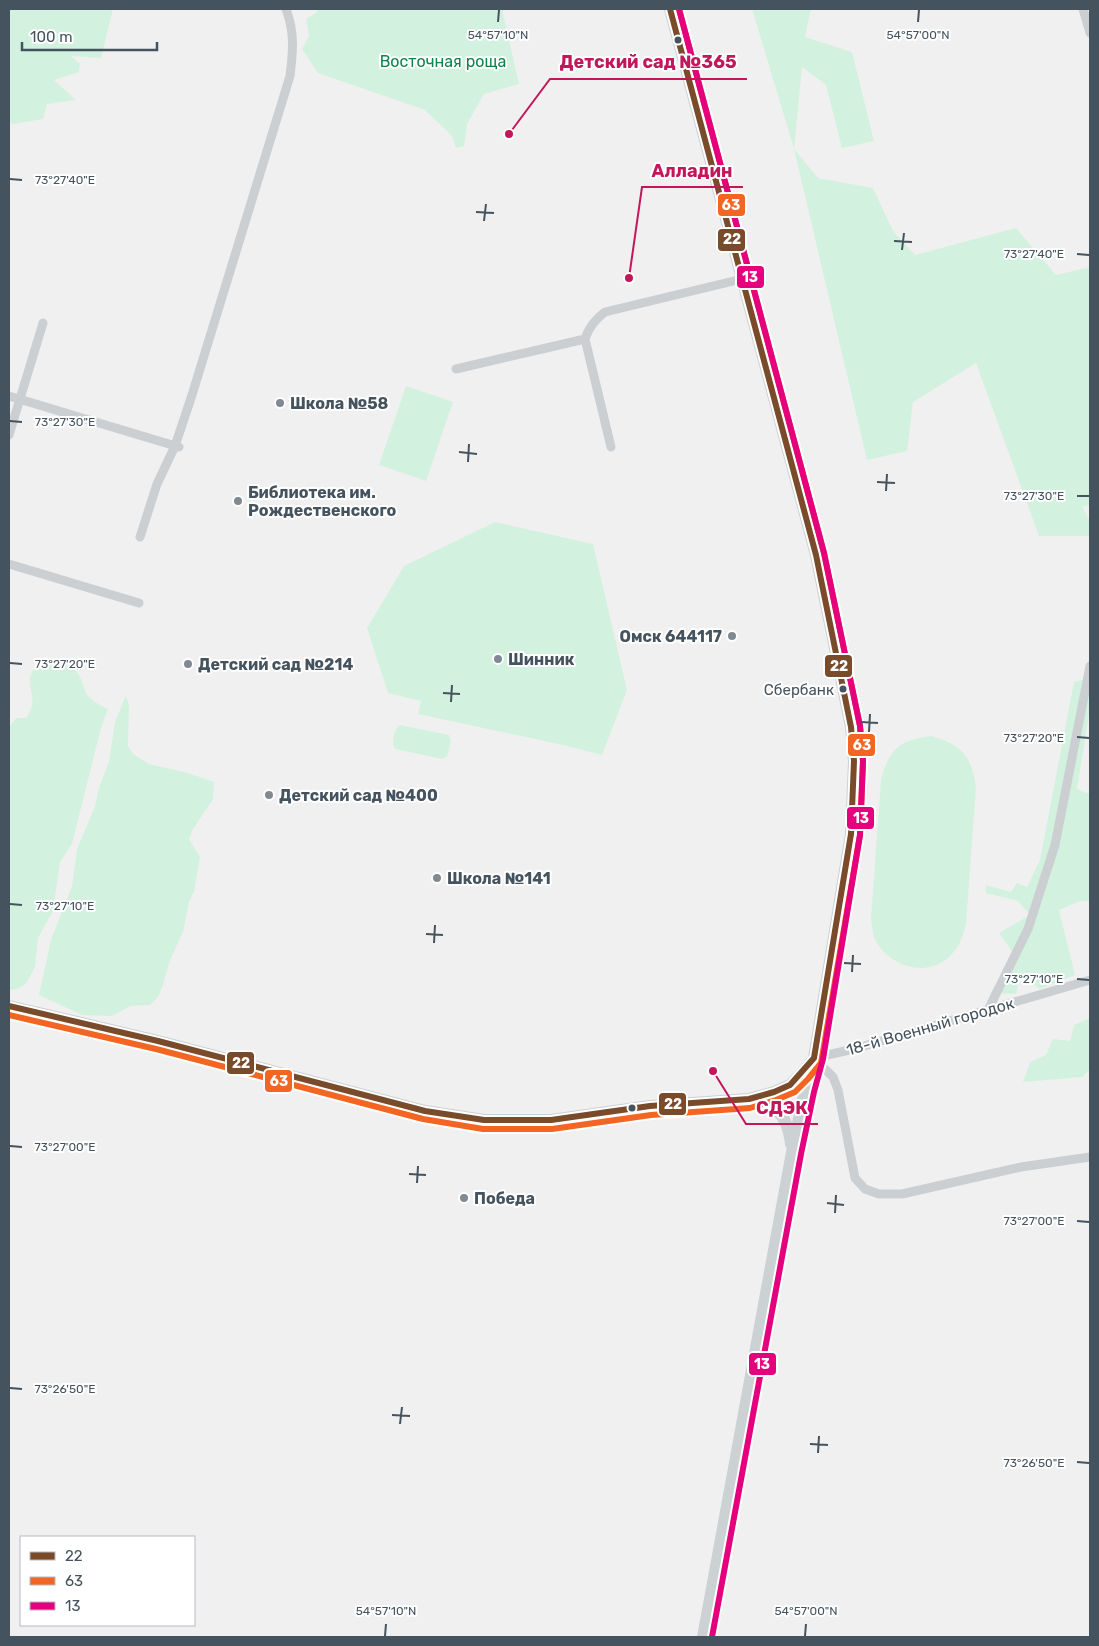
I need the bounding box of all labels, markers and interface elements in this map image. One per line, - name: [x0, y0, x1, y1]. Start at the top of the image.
- scale bar: [22, 20, 158, 52]
- text: 100 m: [30, 28, 72, 46]
- text: 54°57'10"N: [468, 28, 528, 42]
- text: 54°57'00"N: [886, 28, 950, 42]
- unlabelled marker: [673, 35, 683, 45]
- callout: Детский сад №365: [550, 46, 747, 79]
- text: Детский сад №365: [559, 51, 737, 73]
- park label: Восточная роща: [380, 52, 506, 71]
- callout: Алладин: [642, 154, 743, 187]
- text: Алладин: [652, 160, 732, 182]
- text: 73°27'40"E: [35, 173, 95, 187]
- line badge: 63: [717, 193, 746, 217]
- text: 63: [722, 197, 740, 214]
- line badge: 22: [717, 228, 746, 252]
- text: 22: [723, 231, 741, 248]
- text: 73°27'40"E: [1004, 247, 1064, 261]
- line badge: 13: [736, 265, 765, 289]
- text: 13: [742, 269, 758, 286]
- place label: Школа №58: [290, 394, 389, 413]
- marker: Школа №58: [274, 397, 286, 409]
- text: 73°27'30"E: [35, 415, 95, 429]
- place label: Библиотека им. Рождественского: [248, 483, 397, 520]
- text: 73°27'30"E: [1004, 489, 1064, 503]
- marker: Библиотека им. Рождественского: [232, 495, 244, 507]
- place label: Омск 644117: [620, 627, 722, 646]
- marker: Омск 644117: [726, 630, 738, 642]
- place label: Шинник: [508, 650, 575, 669]
- marker: Шинник: [492, 653, 504, 665]
- line badge: 22: [824, 654, 853, 678]
- place label: Детский сад №214: [198, 655, 353, 674]
- text: 73°27'20"E: [35, 657, 95, 671]
- marker: Детский сад №214: [182, 658, 194, 670]
- text: 22: [830, 658, 848, 675]
- place label: Сбербанк: [764, 681, 834, 699]
- marker: Сбербанк: [838, 684, 848, 694]
- text: 73°27'20"E: [1004, 731, 1064, 745]
- line badge: 63: [847, 733, 876, 757]
- text: 63: [853, 737, 871, 754]
- place label: Детский сад №400: [279, 786, 438, 805]
- marker: Детский сад №400: [263, 789, 275, 801]
- line badge: 13: [846, 806, 875, 830]
- text: 13: [853, 810, 869, 827]
- place label: Школа №141: [447, 869, 551, 888]
- marker: Школа №141: [431, 872, 443, 884]
- text: 73°27'10"E: [36, 899, 94, 913]
- text: 73°27'10"E: [1005, 972, 1063, 986]
- street label: 18-й Военный городок: [844, 993, 1017, 1060]
- line badge: 22: [226, 1051, 255, 1075]
- text: 22: [232, 1055, 250, 1072]
- line badge: 63: [264, 1069, 293, 1093]
- text: 63: [270, 1073, 288, 1090]
- callout: СДЭК: [746, 1091, 818, 1124]
- line badge: 22: [658, 1092, 687, 1116]
- text: 22: [664, 1096, 682, 1113]
- text: СДЭК: [756, 1097, 808, 1119]
- unlabelled marker: [627, 1103, 637, 1113]
- text: 73°27'00"E: [35, 1140, 95, 1154]
- place label: Победа: [474, 1189, 535, 1208]
- marker: Победа: [458, 1192, 470, 1204]
- text: 73°27'00"E: [1004, 1214, 1064, 1228]
- line badge: 13: [748, 1352, 777, 1376]
- text: 13: [754, 1356, 770, 1373]
- text: 73°26'50"E: [35, 1382, 96, 1396]
- text: 73°26'50"E: [1004, 1456, 1065, 1470]
- legend: [20, 1536, 195, 1626]
- text: 22: [65, 1547, 83, 1565]
- text: 63: [65, 1572, 83, 1590]
- text: 13: [65, 1597, 80, 1615]
- text: 54°57'10"N: [356, 1604, 416, 1618]
- text: 54°57'00"N: [774, 1604, 838, 1618]

